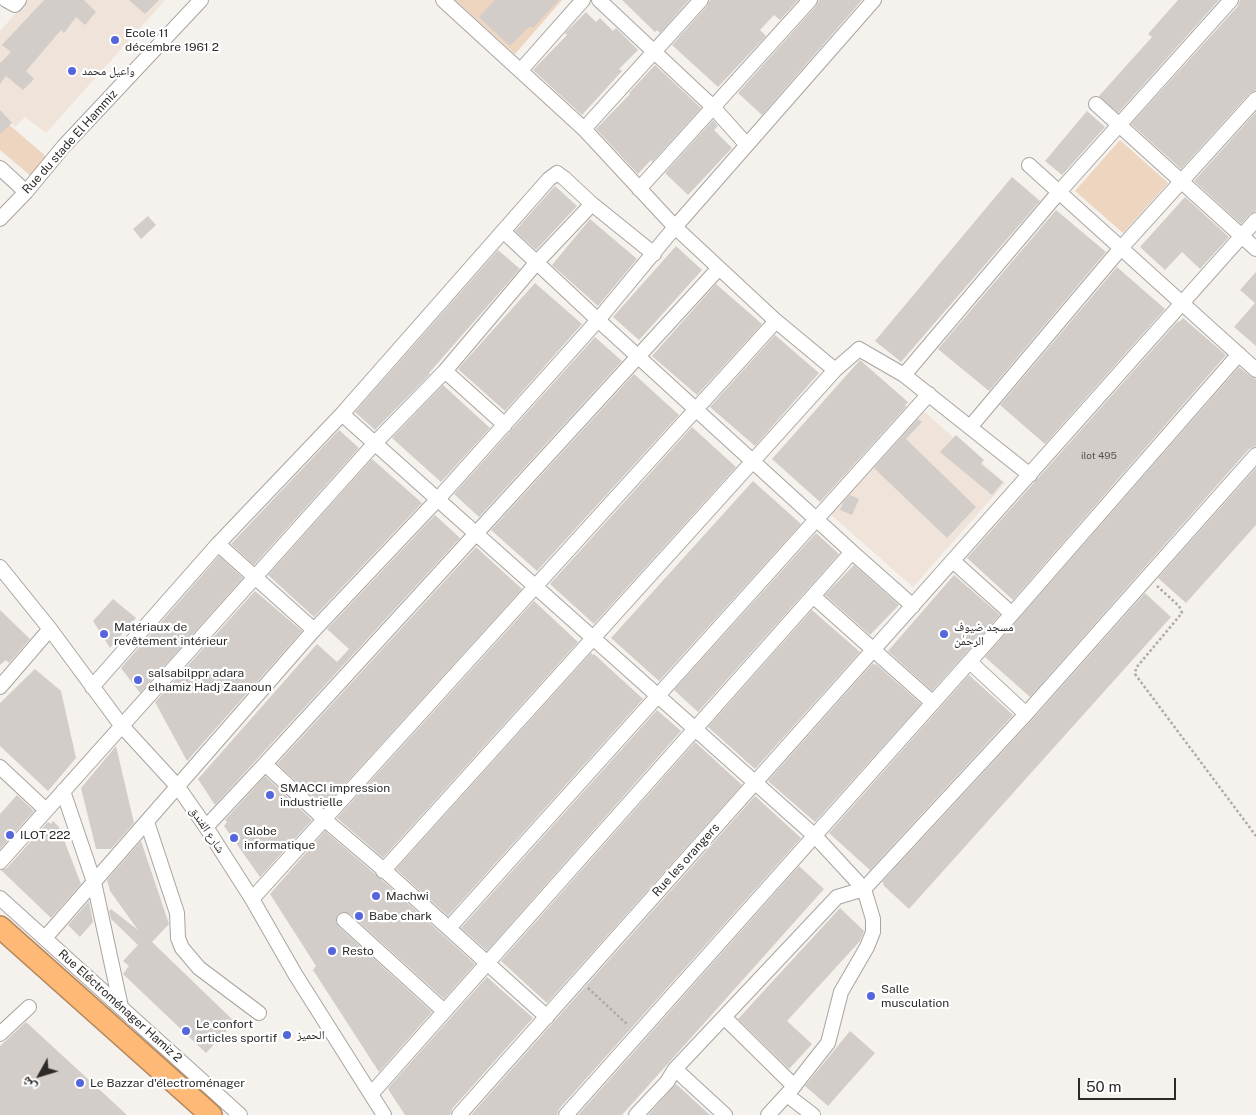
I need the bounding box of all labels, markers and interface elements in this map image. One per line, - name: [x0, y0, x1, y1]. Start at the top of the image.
- place label: Ecole 11 décembre 1961 2: [125, 26, 219, 54]
- marker: Ecole 11 décembre 1961 2: [109, 34, 121, 46]
- place label: واعيل محمد: [82, 64, 135, 78]
- marker: واعيل محمد: [66, 65, 78, 77]
- street label: Rue du stade El Hammiz: [20, 87, 120, 197]
- house number: ilot 495: [1081, 450, 1117, 462]
- place label: Matériaux de revêtement intérieur: [114, 620, 228, 648]
- place label: مسجد ضيوف الرحمٰن: [954, 620, 1014, 648]
- marker: Matériaux de revêtement intérieur: [98, 628, 110, 640]
- marker: مسجد ضيوف الرحمٰن: [938, 628, 950, 640]
- place label: salsabilppr adara elhamiz Hadj Zaanoun: [148, 666, 272, 694]
- marker: salsabilppr adara elhamiz Hadj Zaanoun: [132, 674, 144, 686]
- place label: SMACCI impression industrielle: [280, 781, 390, 809]
- marker: SMACCI impression industrielle: [264, 789, 276, 801]
- street label: شارع الفندق: [186, 804, 228, 856]
- street label: Rue les orangers: [649, 820, 723, 900]
- place label: Globe informatique: [244, 824, 315, 852]
- place label: ILOT 222: [20, 828, 71, 842]
- marker: ILOT 222: [4, 829, 16, 841]
- marker: Globe informatique: [228, 832, 240, 844]
- place label: Machwi: [386, 889, 429, 903]
- marker: Machwi: [370, 890, 382, 902]
- place label: Babe chark: [369, 909, 432, 923]
- marker: Babe chark: [353, 910, 365, 922]
- place label: Resto: [342, 944, 374, 958]
- marker: Resto: [326, 945, 338, 957]
- street label: Rue Eléctroménager Hamiz 2: [55, 947, 185, 1065]
- place label: Salle musculation: [881, 982, 949, 1010]
- marker: Salle musculation: [865, 990, 877, 1002]
- place label: Le confort articles sportif: [196, 1017, 277, 1045]
- marker: Le confort articles sportif: [180, 1025, 192, 1037]
- place label: الحميز: [297, 1028, 325, 1042]
- marker: الحميز: [281, 1029, 293, 1041]
- north arrow: [15, 1050, 65, 1100]
- scale bar: [1081, 1068, 1178, 1100]
- text: ش: [17, 1074, 39, 1095]
- place label: Le Bazzar d'électroménager: [90, 1076, 245, 1090]
- marker: Le Bazzar d'électroménager: [74, 1077, 86, 1089]
- text: 50 m: [1086, 1078, 1121, 1095]

